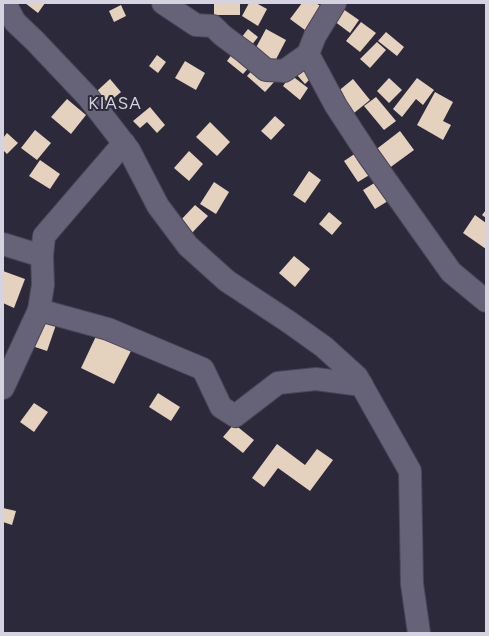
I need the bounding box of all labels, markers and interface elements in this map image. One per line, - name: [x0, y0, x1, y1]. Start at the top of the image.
- district label: KIASA: [88, 93, 142, 113]

